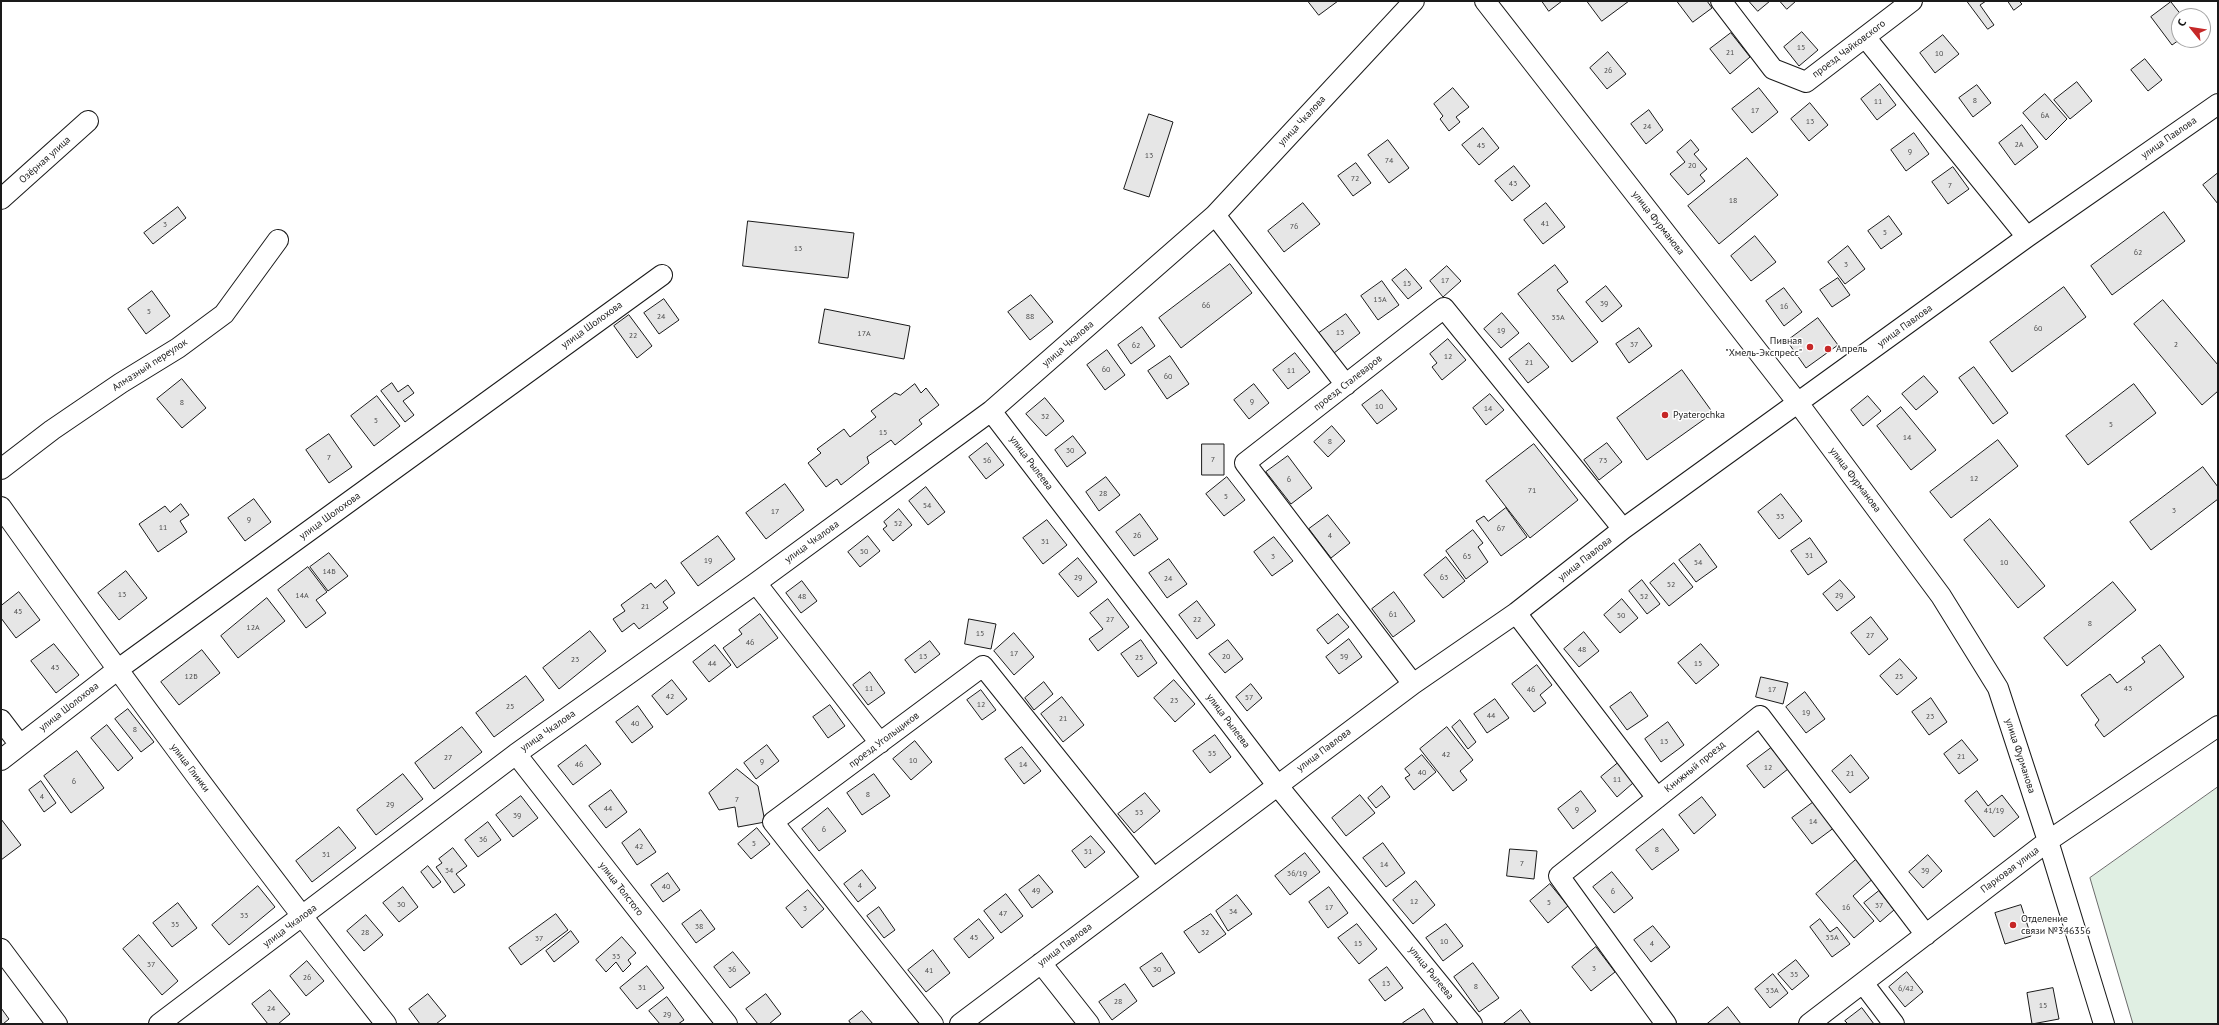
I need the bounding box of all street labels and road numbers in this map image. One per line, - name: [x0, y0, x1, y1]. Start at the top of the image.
- street label: проезд Чайковского: [1810, 18, 1888, 80]
- street label: улица Чкалова: [1276, 93, 1328, 149]
- street label: улица Павлова: [2139, 114, 2199, 162]
- street label: Озёрная улица: [17, 134, 73, 186]
- street label: улица Фурманова: [1629, 189, 1687, 257]
- street label: улица Шолохова: [559, 299, 625, 351]
- street label: улица Павлова: [1875, 302, 1935, 350]
- street label: улица Чкалова: [1040, 318, 1096, 370]
- street label: Алмазный переулок: [110, 336, 190, 394]
- street label: проезд Сталеваров: [1311, 353, 1385, 413]
- street label: улица Рылеева: [1007, 433, 1055, 493]
- street label: улица Фурманова: [1827, 445, 1883, 515]
- street label: улица Шолохова: [297, 490, 363, 542]
- street label: улица Чкалова: [782, 518, 842, 566]
- street label: улица Павлова: [1556, 534, 1614, 584]
- street label: улица Шолохова: [37, 680, 101, 734]
- street label: улица Рылеева: [1204, 691, 1252, 751]
- street label: улица Чкалова: [518, 708, 578, 754]
- street label: проезд Угольщиков: [846, 710, 922, 770]
- street label: улица Фурманова: [2002, 717, 2038, 795]
- street label: улица Павлова: [1294, 726, 1354, 774]
- street label: Книжный проезд: [1662, 739, 1728, 795]
- street label: улица Глинки: [168, 741, 212, 795]
- street label: Парковая улица: [1979, 844, 2041, 896]
- street label: улица Толстого: [596, 860, 646, 918]
- street label: улица Чкалова: [261, 902, 319, 950]
- street label: улица Павлова: [1035, 921, 1095, 969]
- street label: улица Рылеева: [1406, 944, 1456, 1002]

